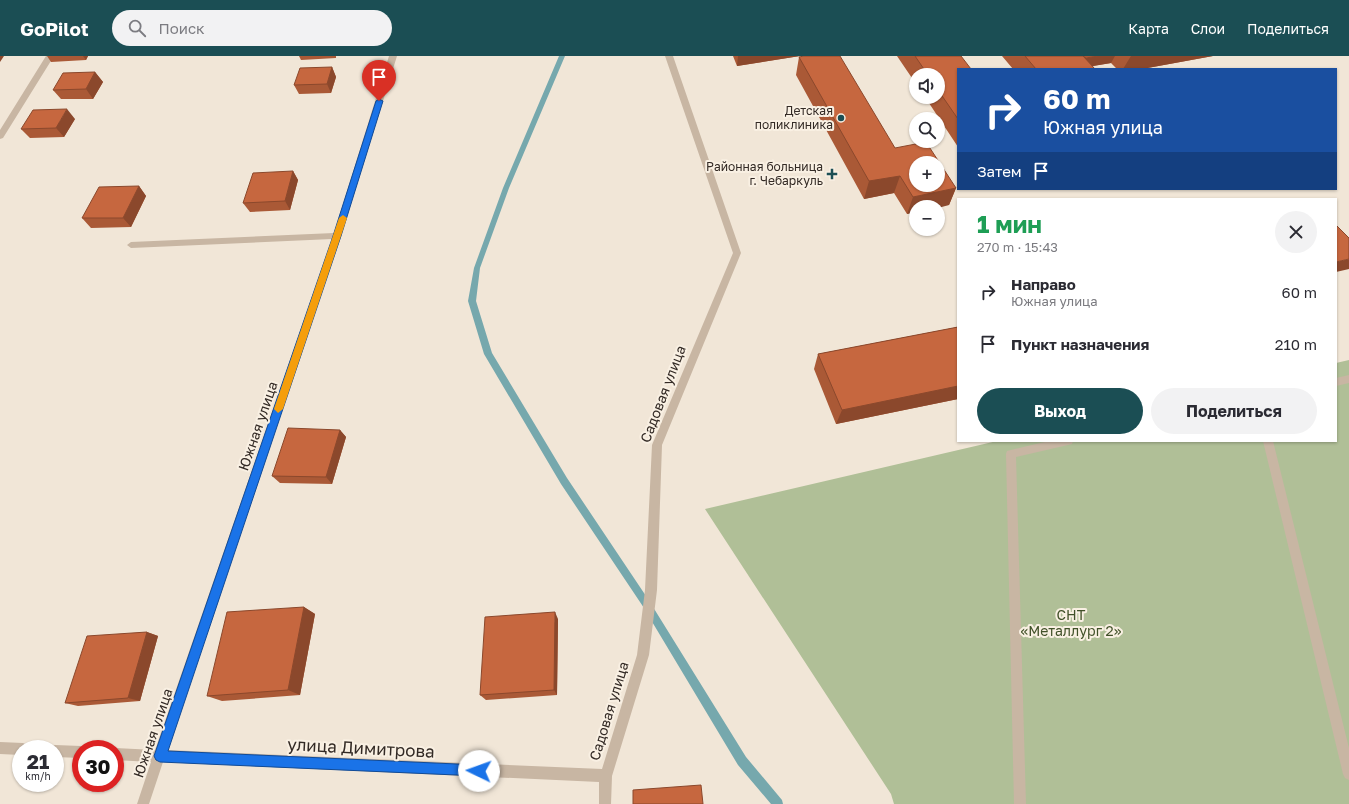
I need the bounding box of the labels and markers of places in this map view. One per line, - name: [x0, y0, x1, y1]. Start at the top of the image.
- pin: [362, 60, 396, 101]
- place label: Детская поликлиника: [755, 103, 833, 132]
- marker: Детская поликлиника: [836, 113, 846, 123]
- place label: Районная больница г. Чебаркуль: [706, 159, 823, 188]
- marker: Районная больница г. Чебаркуль: [826, 168, 838, 180]

